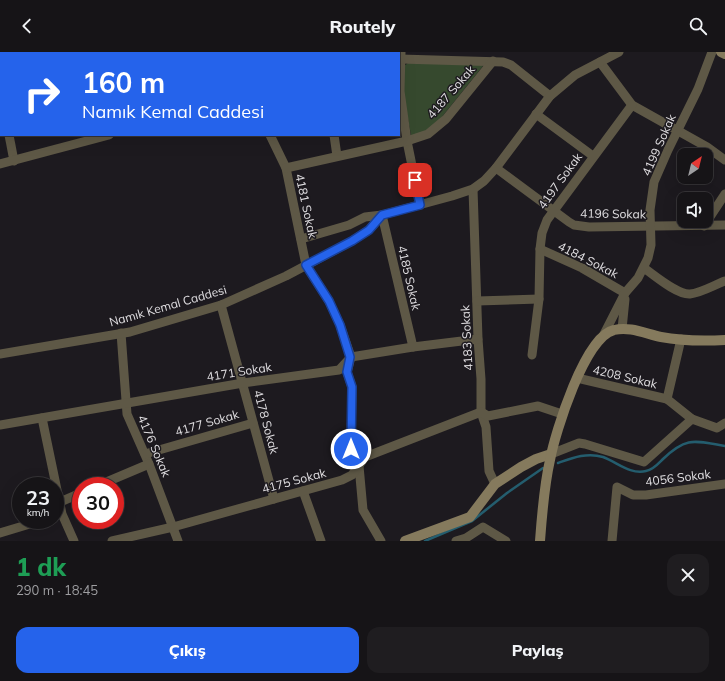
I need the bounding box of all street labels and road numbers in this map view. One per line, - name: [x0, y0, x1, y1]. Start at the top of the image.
- street label: 4187 Sokak: [423, 61, 478, 121]
- street label: 4199 Sokak: [638, 111, 679, 178]
- street label: 4197 Sokak: [534, 149, 585, 212]
- street label: 4181 Sokak: [292, 172, 321, 240]
- street label: 4196 Sokak: [580, 205, 647, 222]
- street label: 4184 Sokak: [556, 238, 622, 282]
- street label: 4185 Sokak: [395, 244, 424, 312]
- street label: Namık Kemal Caddesi: [107, 282, 228, 329]
- street label: 4183 Sokak: [457, 304, 476, 371]
- street label: 4171 Sokak: [205, 359, 273, 384]
- street label: 4208 Sokak: [591, 362, 660, 391]
- street label: 4178 Sokak: [251, 388, 282, 456]
- street label: 4177 Sokak: [173, 406, 241, 439]
- street label: 4176 Sokak: [135, 413, 175, 480]
- street label: 4175 Sokak: [260, 465, 328, 496]
- street label: 4056 Sokak: [644, 466, 712, 489]

